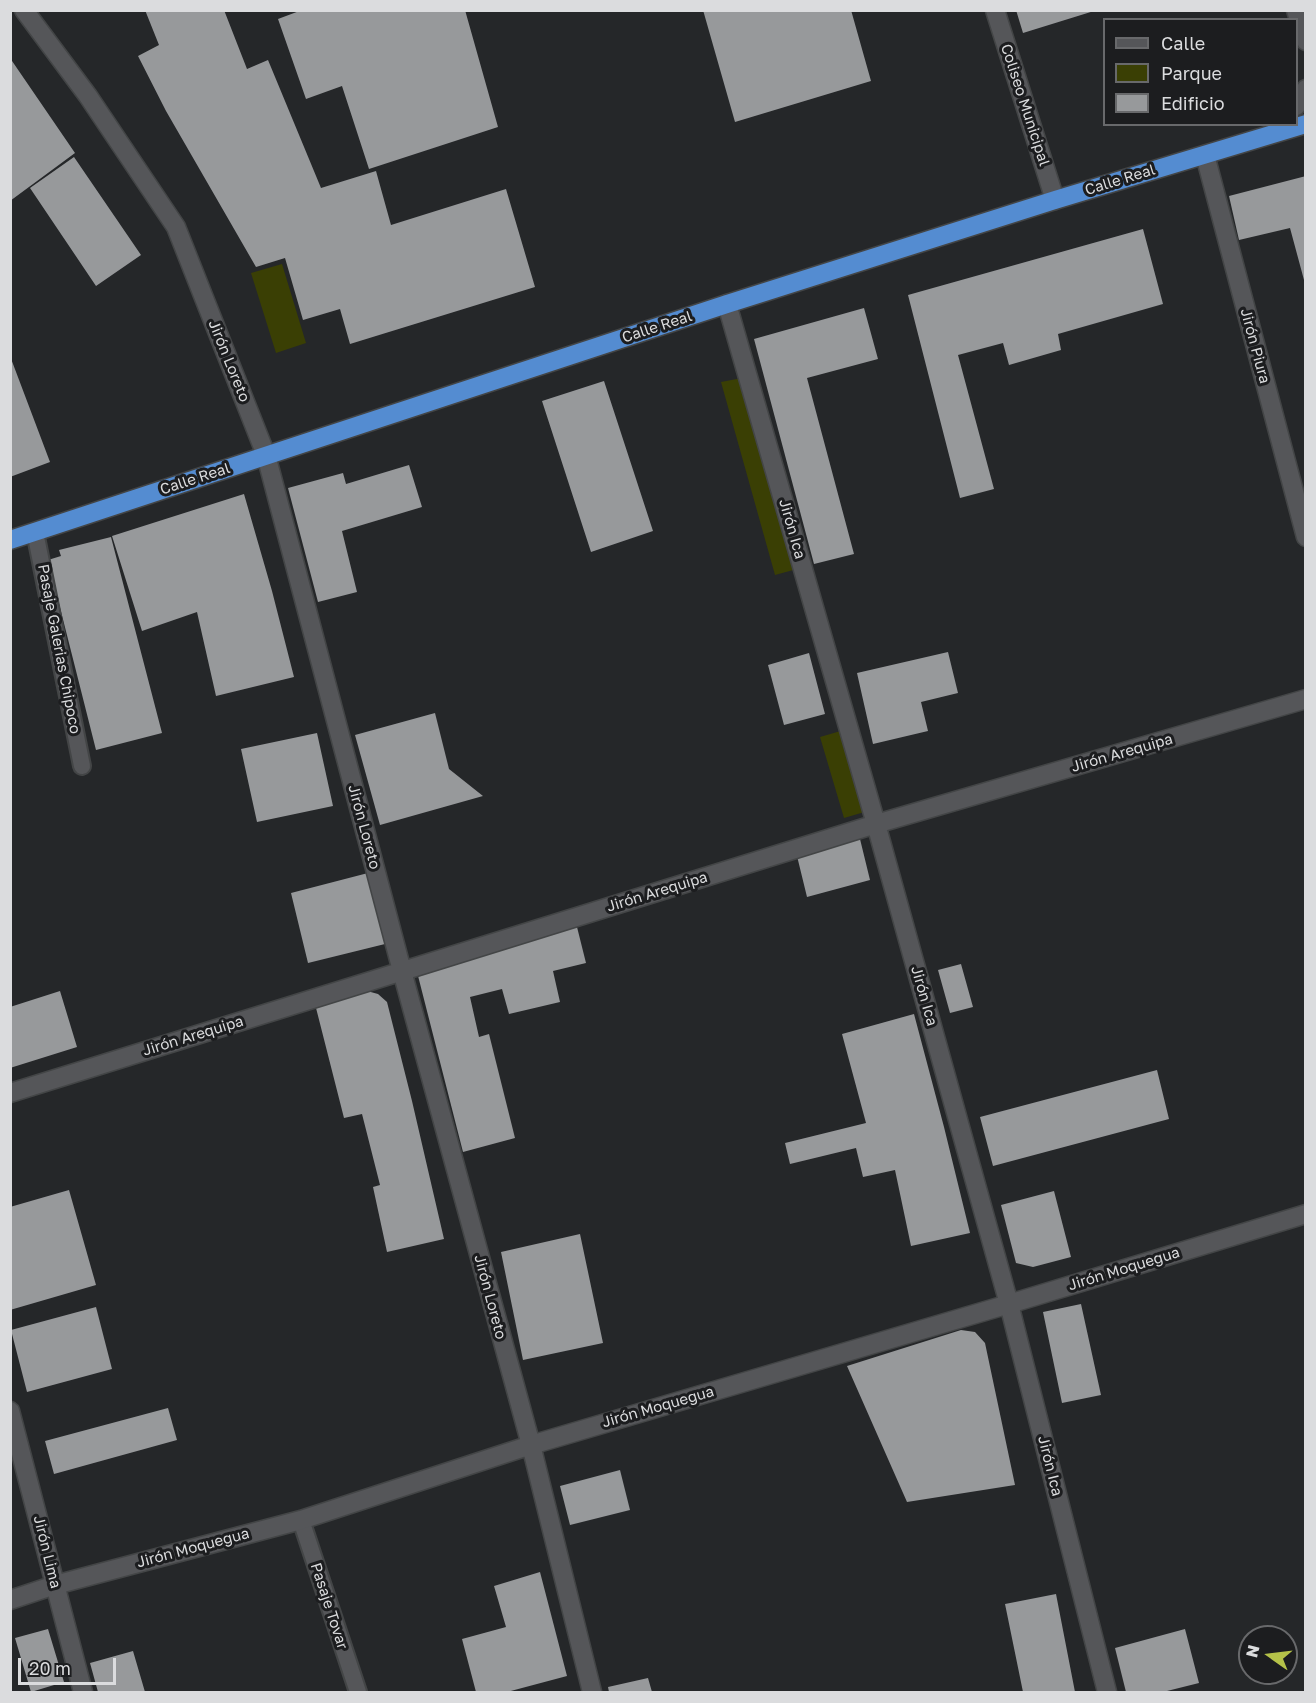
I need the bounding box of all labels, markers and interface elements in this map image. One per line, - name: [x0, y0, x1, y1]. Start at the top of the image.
- legend: [1103, 18, 1298, 126]
- text: Calle: [1161, 32, 1205, 54]
- street label: Coliseo Municipal: [997, 42, 1053, 168]
- text: Parque: [1161, 62, 1222, 84]
- text: Edificio: [1161, 92, 1225, 114]
- street label: Calle Real: [1083, 161, 1157, 199]
- street label: Jirón Piura: [1236, 306, 1274, 386]
- street label: Calle Real: [620, 307, 694, 347]
- street label: Jirón Loreto: [204, 317, 254, 405]
- street label: Calle Real: [158, 459, 232, 499]
- street label: Jirón Ica: [775, 497, 809, 561]
- street label: Pasaje Galerias Chipoco: [34, 563, 84, 735]
- street label: Jirón Arequipa: [1069, 730, 1175, 776]
- street label: Jirón Loreto: [344, 783, 384, 871]
- street label: Jirón Arequipa: [604, 868, 710, 916]
- street label: Jirón Ica: [907, 964, 941, 1028]
- street label: Jirón Arequipa: [140, 1012, 246, 1060]
- street label: Jirón Moquegua: [1066, 1243, 1182, 1295]
- street label: Jirón Loreto: [470, 1253, 510, 1341]
- street label: Jirón Moquegua: [600, 1382, 716, 1432]
- street label: Jirón Ica: [1034, 1434, 1066, 1498]
- street label: Jirón Lima: [29, 1514, 65, 1590]
- street label: Jirón Moquegua: [135, 1524, 251, 1572]
- street label: Pasaje Tovar: [307, 1560, 351, 1652]
- north arrow: [1238, 1625, 1298, 1685]
- text: N: [1241, 1643, 1264, 1659]
- scale bar: [21, 1646, 118, 1684]
- text: 20 m: [29, 1657, 71, 1679]

